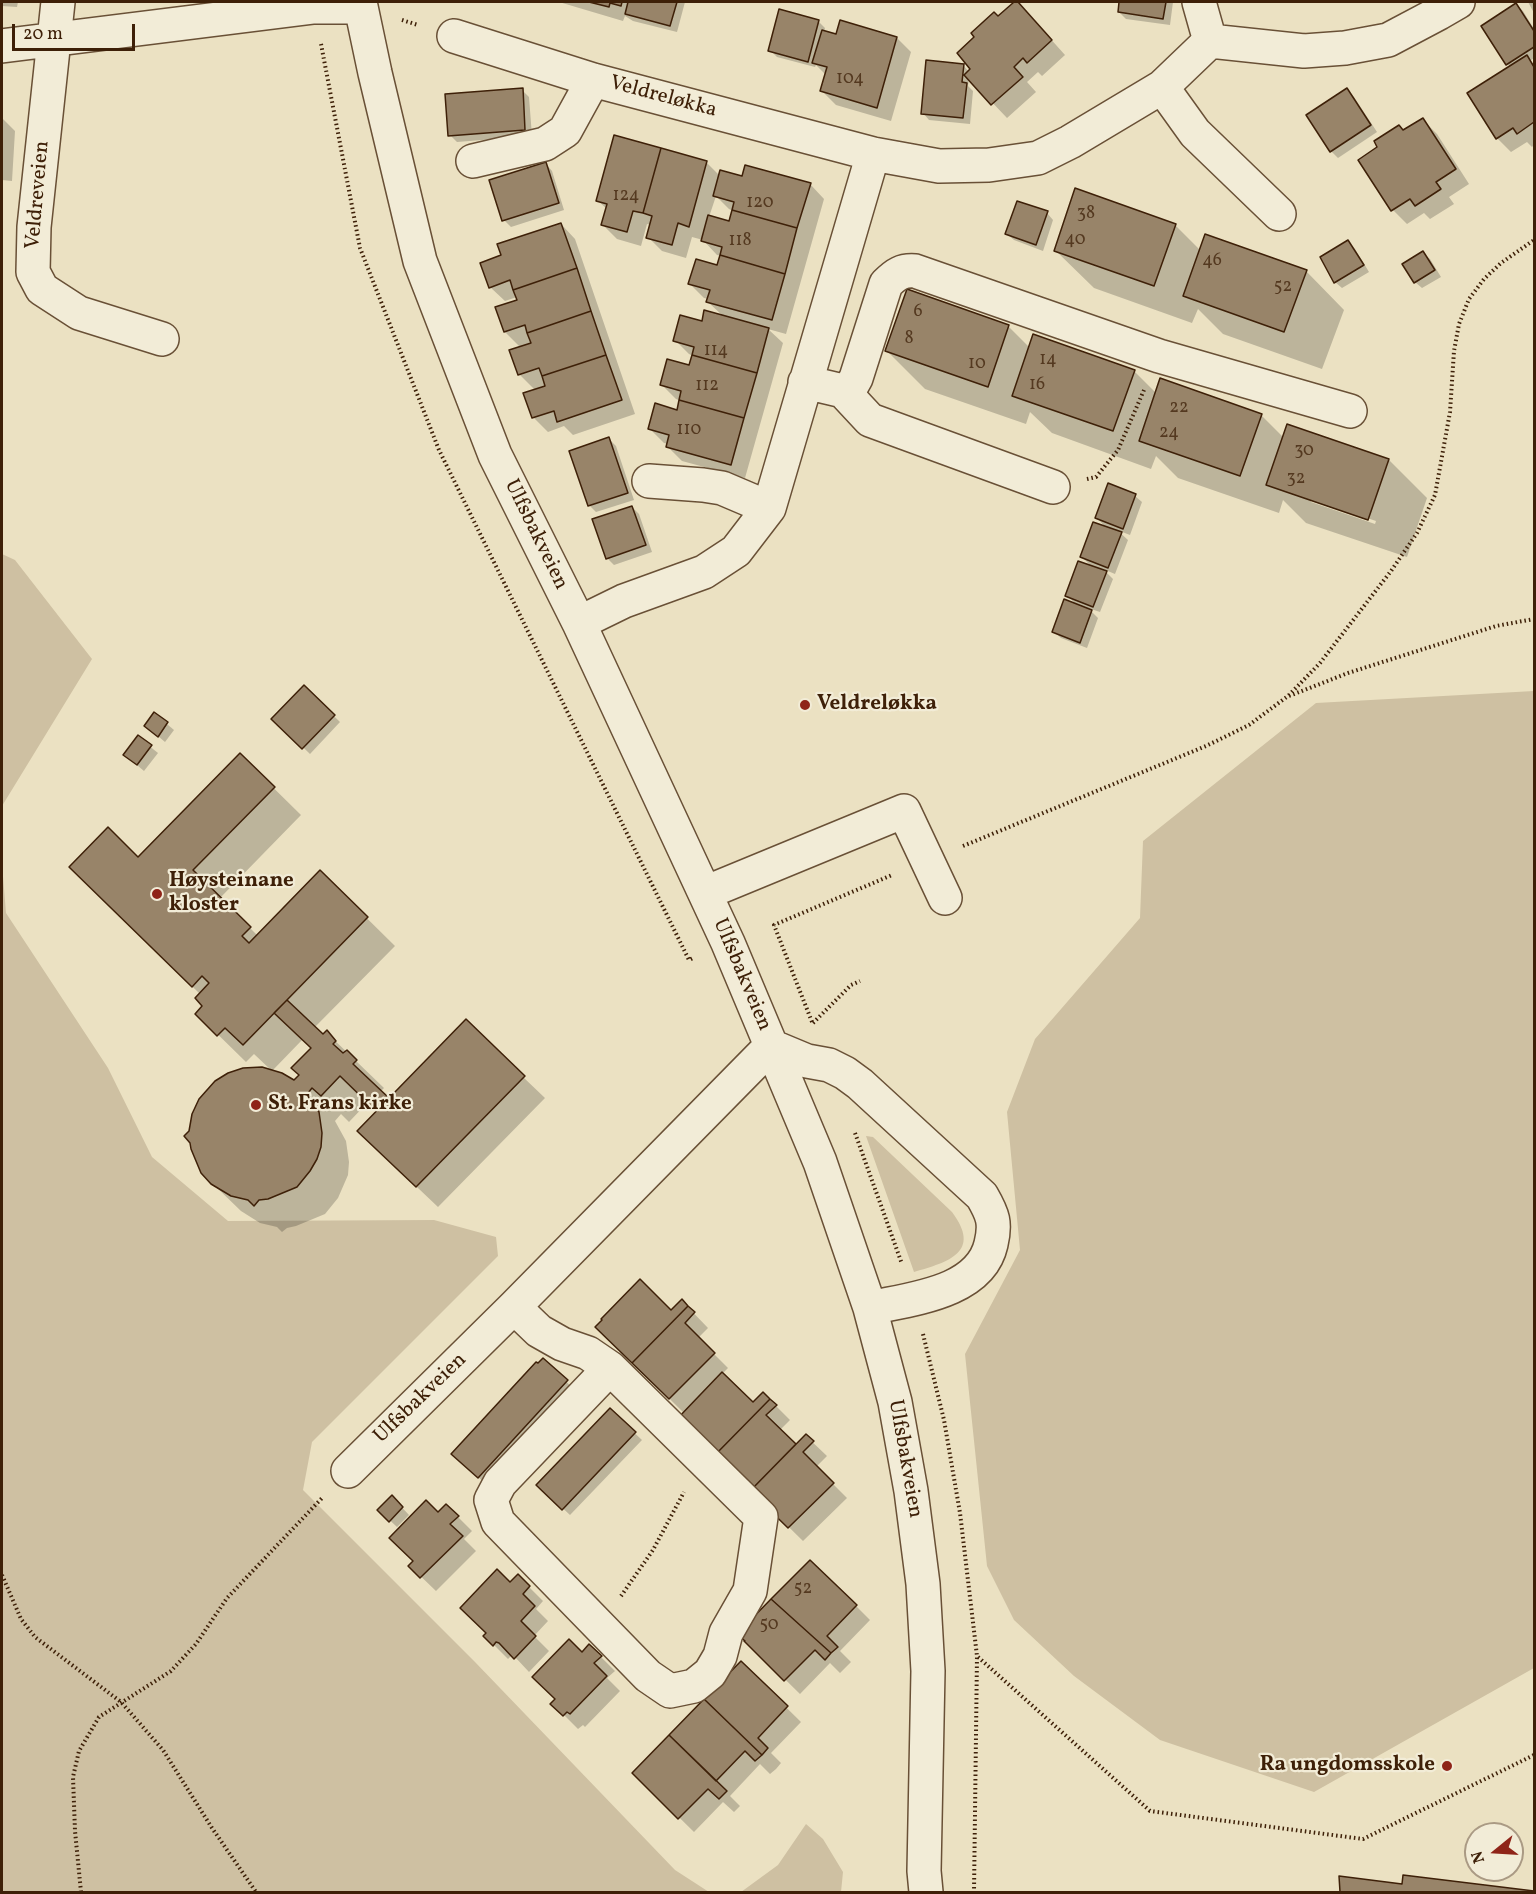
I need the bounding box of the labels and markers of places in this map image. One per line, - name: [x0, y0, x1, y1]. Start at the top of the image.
- place label: Veldreløkka: [817, 692, 937, 718]
- marker: Veldreløkka: [798, 698, 812, 712]
- place label: Høysteinane kloster: [169, 869, 294, 919]
- marker: Høysteinane kloster: [150, 887, 164, 901]
- place label: St. Frans kirke: [268, 1092, 412, 1118]
- marker: St. Frans kirke: [249, 1098, 263, 1112]
- place label: Ra ungdomsskole: [1260, 1753, 1435, 1779]
- marker: Ra ungdomsskole: [1440, 1759, 1454, 1773]

